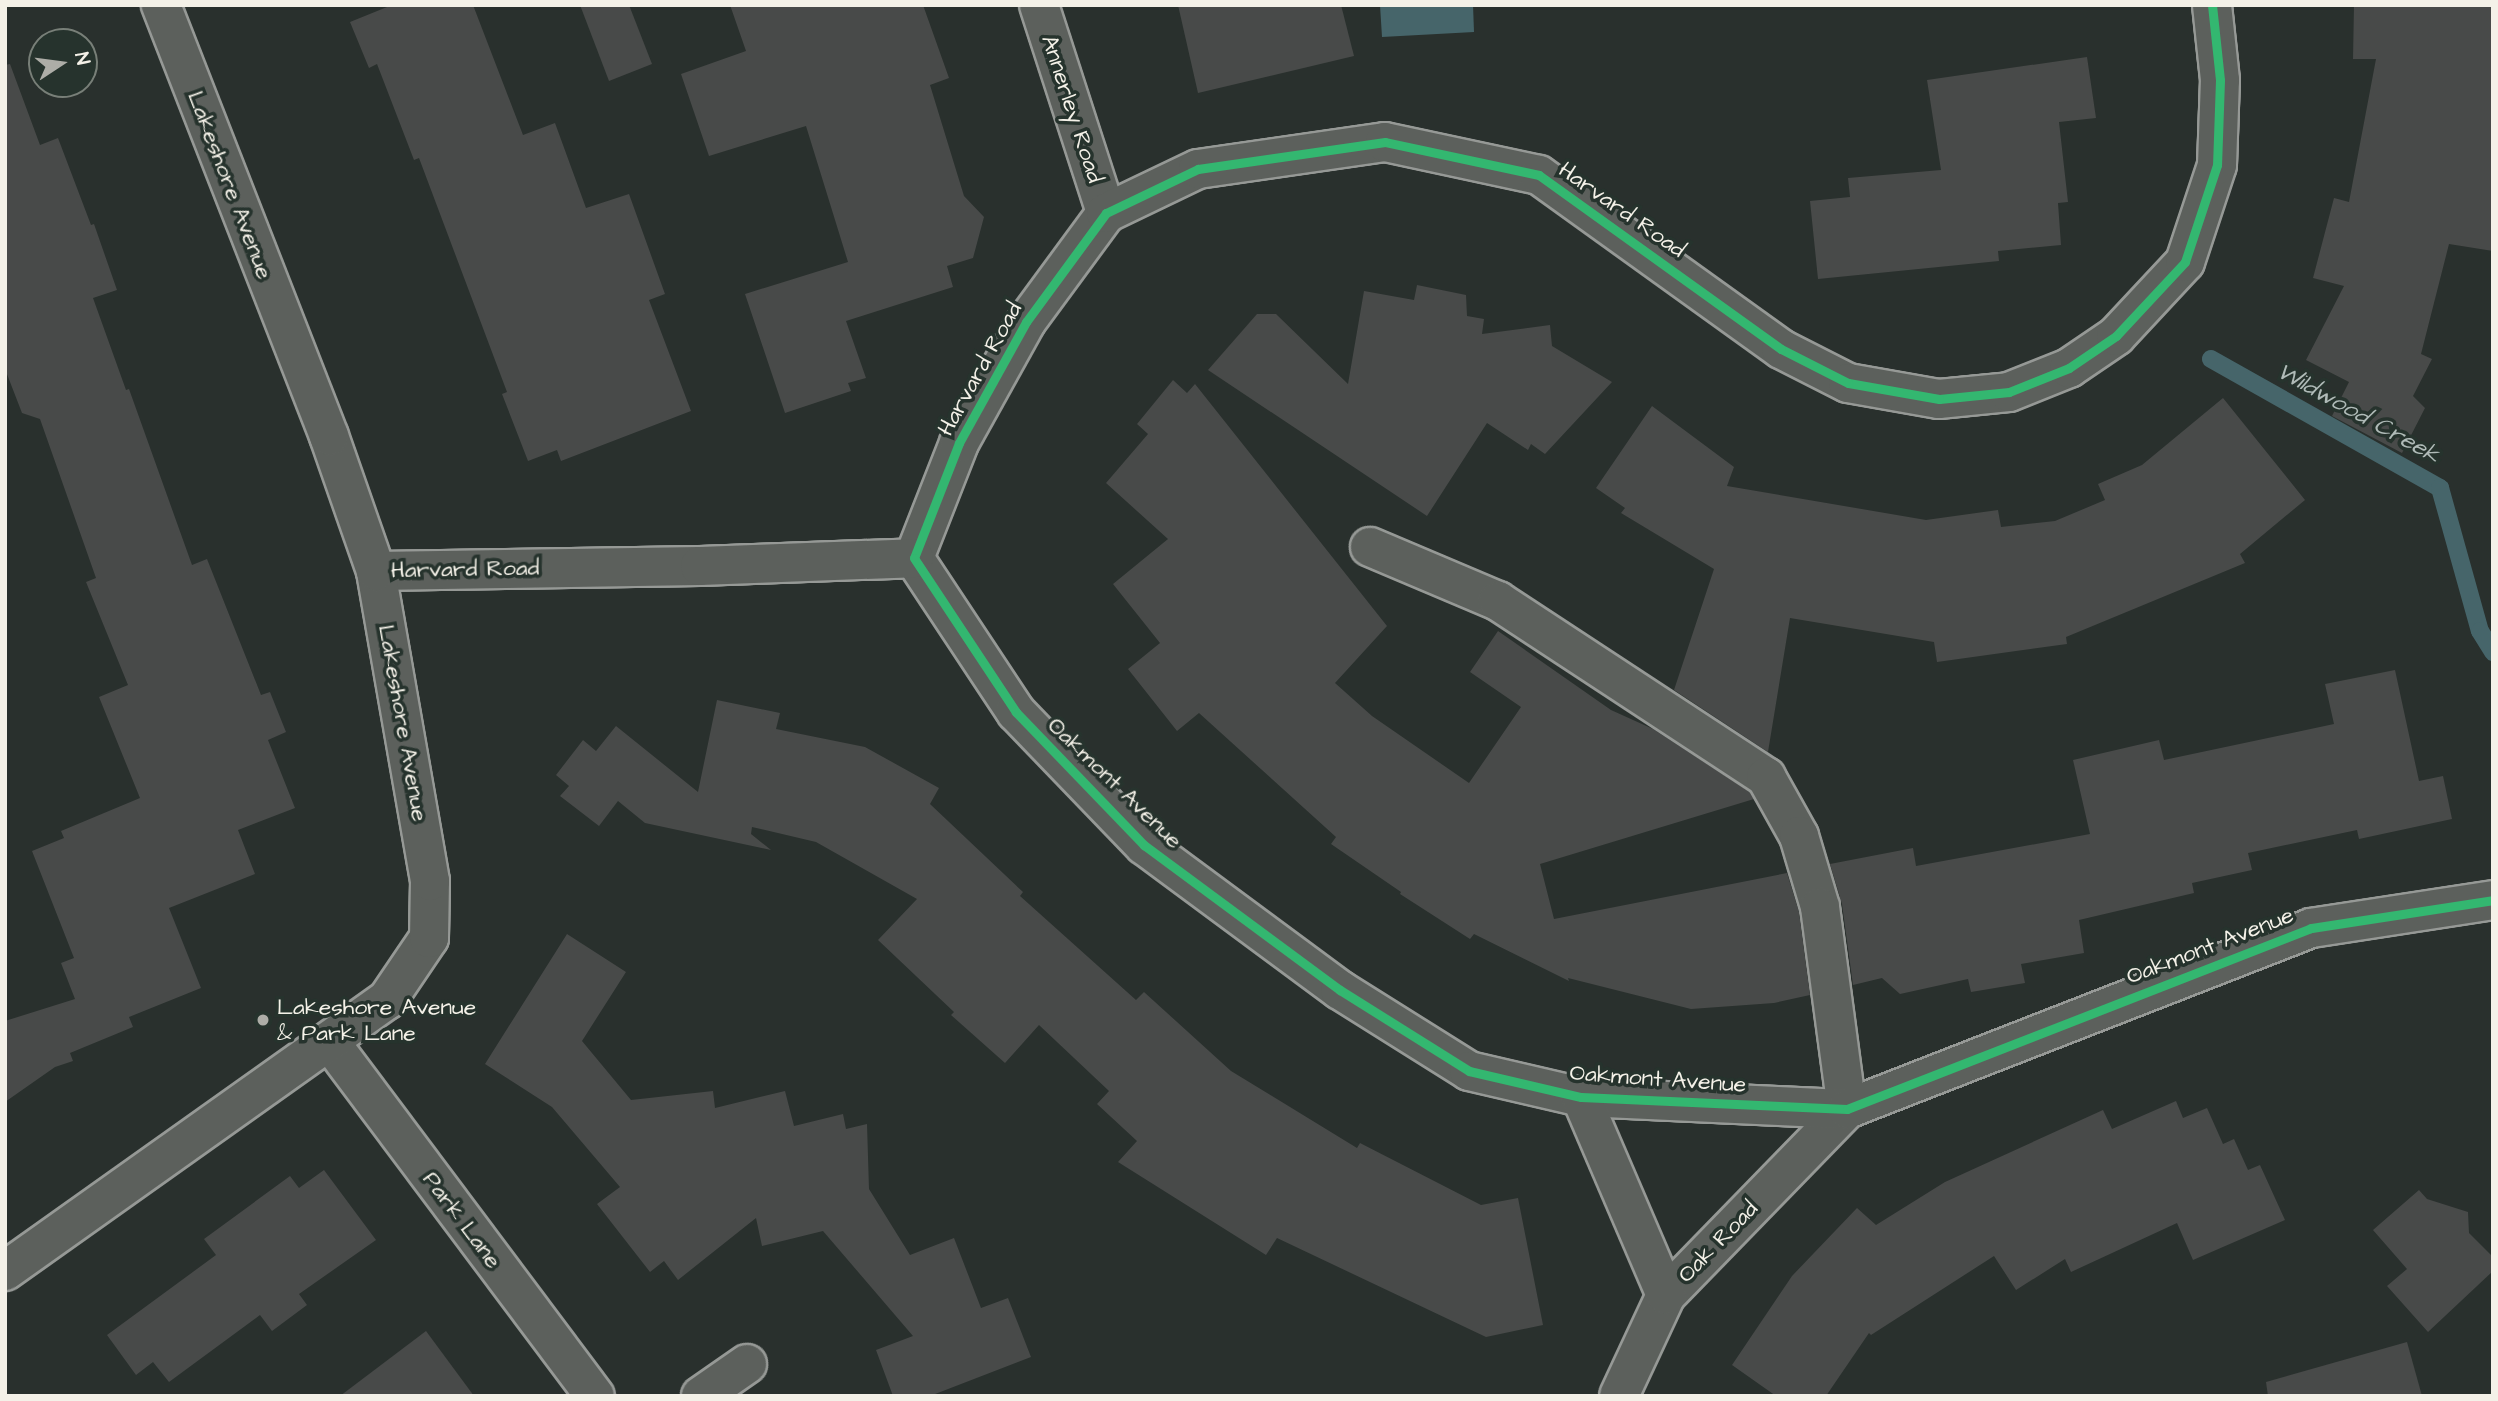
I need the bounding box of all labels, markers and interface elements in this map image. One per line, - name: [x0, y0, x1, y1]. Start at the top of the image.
- north arrow: [28, 28, 98, 98]
- street label: Annerley Road: [1035, 32, 1109, 186]
- text: N: [68, 50, 96, 67]
- street label: Lakeshore Avenue: [181, 87, 279, 283]
- street label: Harvard Road: [1553, 156, 1691, 264]
- street label: Harvard Road: [932, 297, 1028, 441]
- water label: Wildwood Creek: [2272, 357, 2444, 471]
- street label: Harvard Road: [391, 554, 539, 584]
- street label: Lakeshore Avenue: [372, 623, 434, 823]
- street label: Oakmont Avenue: [1042, 712, 1188, 854]
- street label: Oakmont Avenue: [2123, 901, 2297, 991]
- place label: Lakeshore Avenue & Park Lane: [277, 993, 476, 1047]
- marker: Lakeshore Avenue & Park Lane: [255, 1012, 271, 1028]
- street label: Oakmont Avenue: [1569, 1059, 1747, 1099]
- street label: Park Lane: [417, 1166, 507, 1274]
- street label: Oak Road: [1672, 1195, 1764, 1289]

